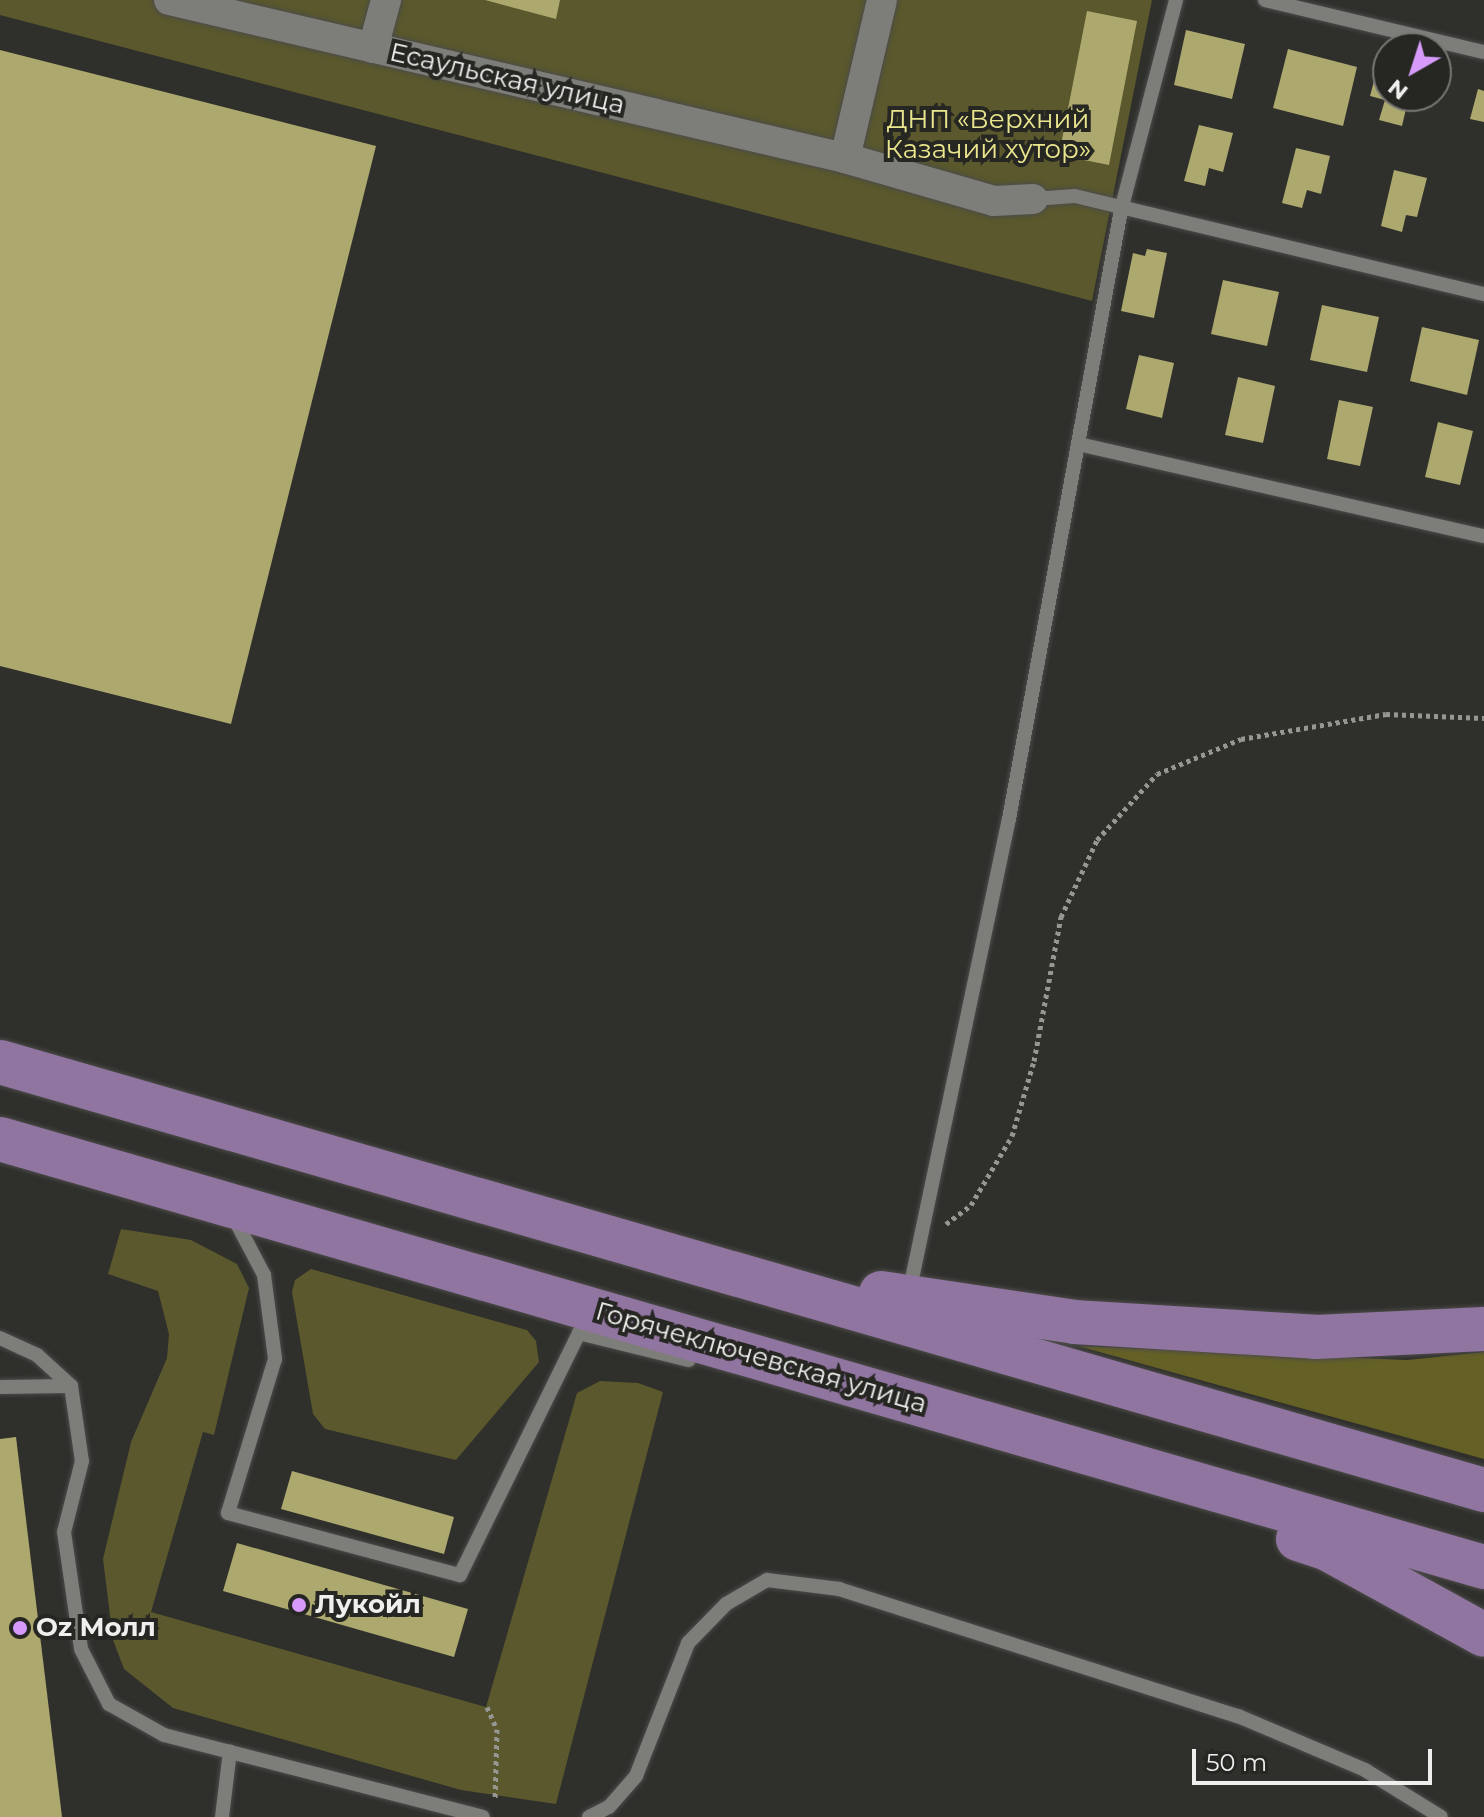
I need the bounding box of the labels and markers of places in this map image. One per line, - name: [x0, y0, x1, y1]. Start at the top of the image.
- place label: Лукойл: [315, 1589, 421, 1621]
- marker: Лукойл: [290, 1596, 308, 1614]
- place label: Oz Молл: [36, 1612, 156, 1644]
- marker: Oz Молл: [11, 1619, 29, 1637]

